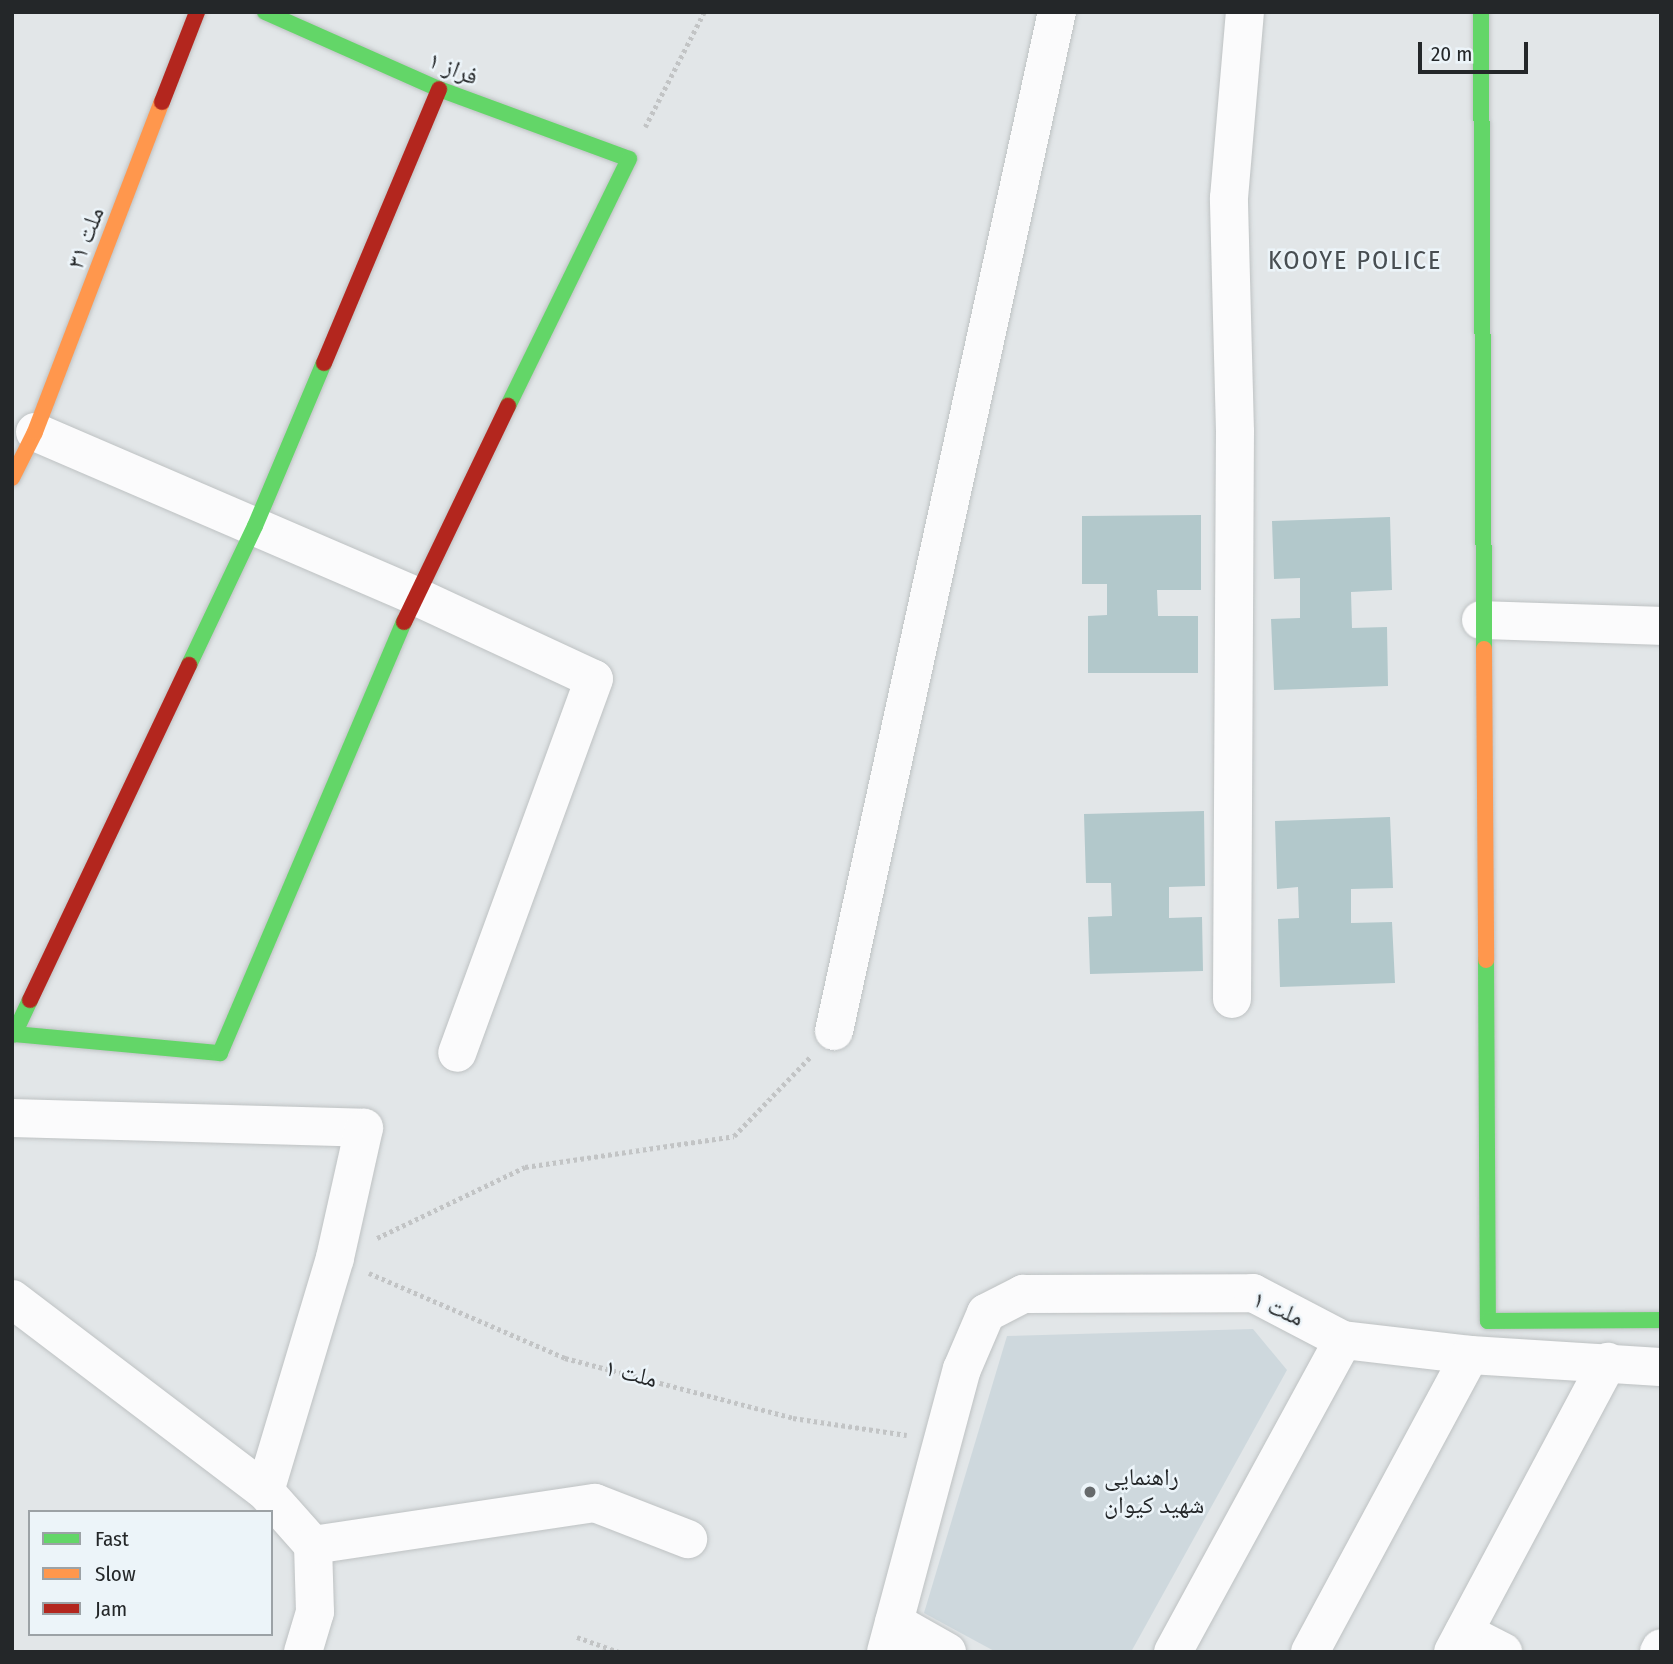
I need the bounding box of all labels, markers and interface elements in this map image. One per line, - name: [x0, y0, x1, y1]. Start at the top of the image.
- scale bar: [1421, 28, 1531, 72]
- text: 20 m: [1431, 41, 1472, 67]
- street label: فراز ۱: [424, 46, 482, 92]
- street label: ملت ۳۱: [61, 203, 111, 273]
- district label: KOOYE POLICE: [1269, 245, 1441, 277]
- street label: ملت ۱: [1248, 1285, 1308, 1333]
- street label: ملت ۱: [602, 1354, 660, 1394]
- place label: راهنمایی شهید کیوان: [1104, 1464, 1204, 1520]
- marker: راهنمایی شهید کیوان: [1082, 1484, 1098, 1500]
- legend: [28, 1510, 273, 1636]
- text: Fast: [95, 1526, 129, 1552]
- text: Slow: [95, 1561, 136, 1587]
- text: Jam: [95, 1596, 127, 1622]

